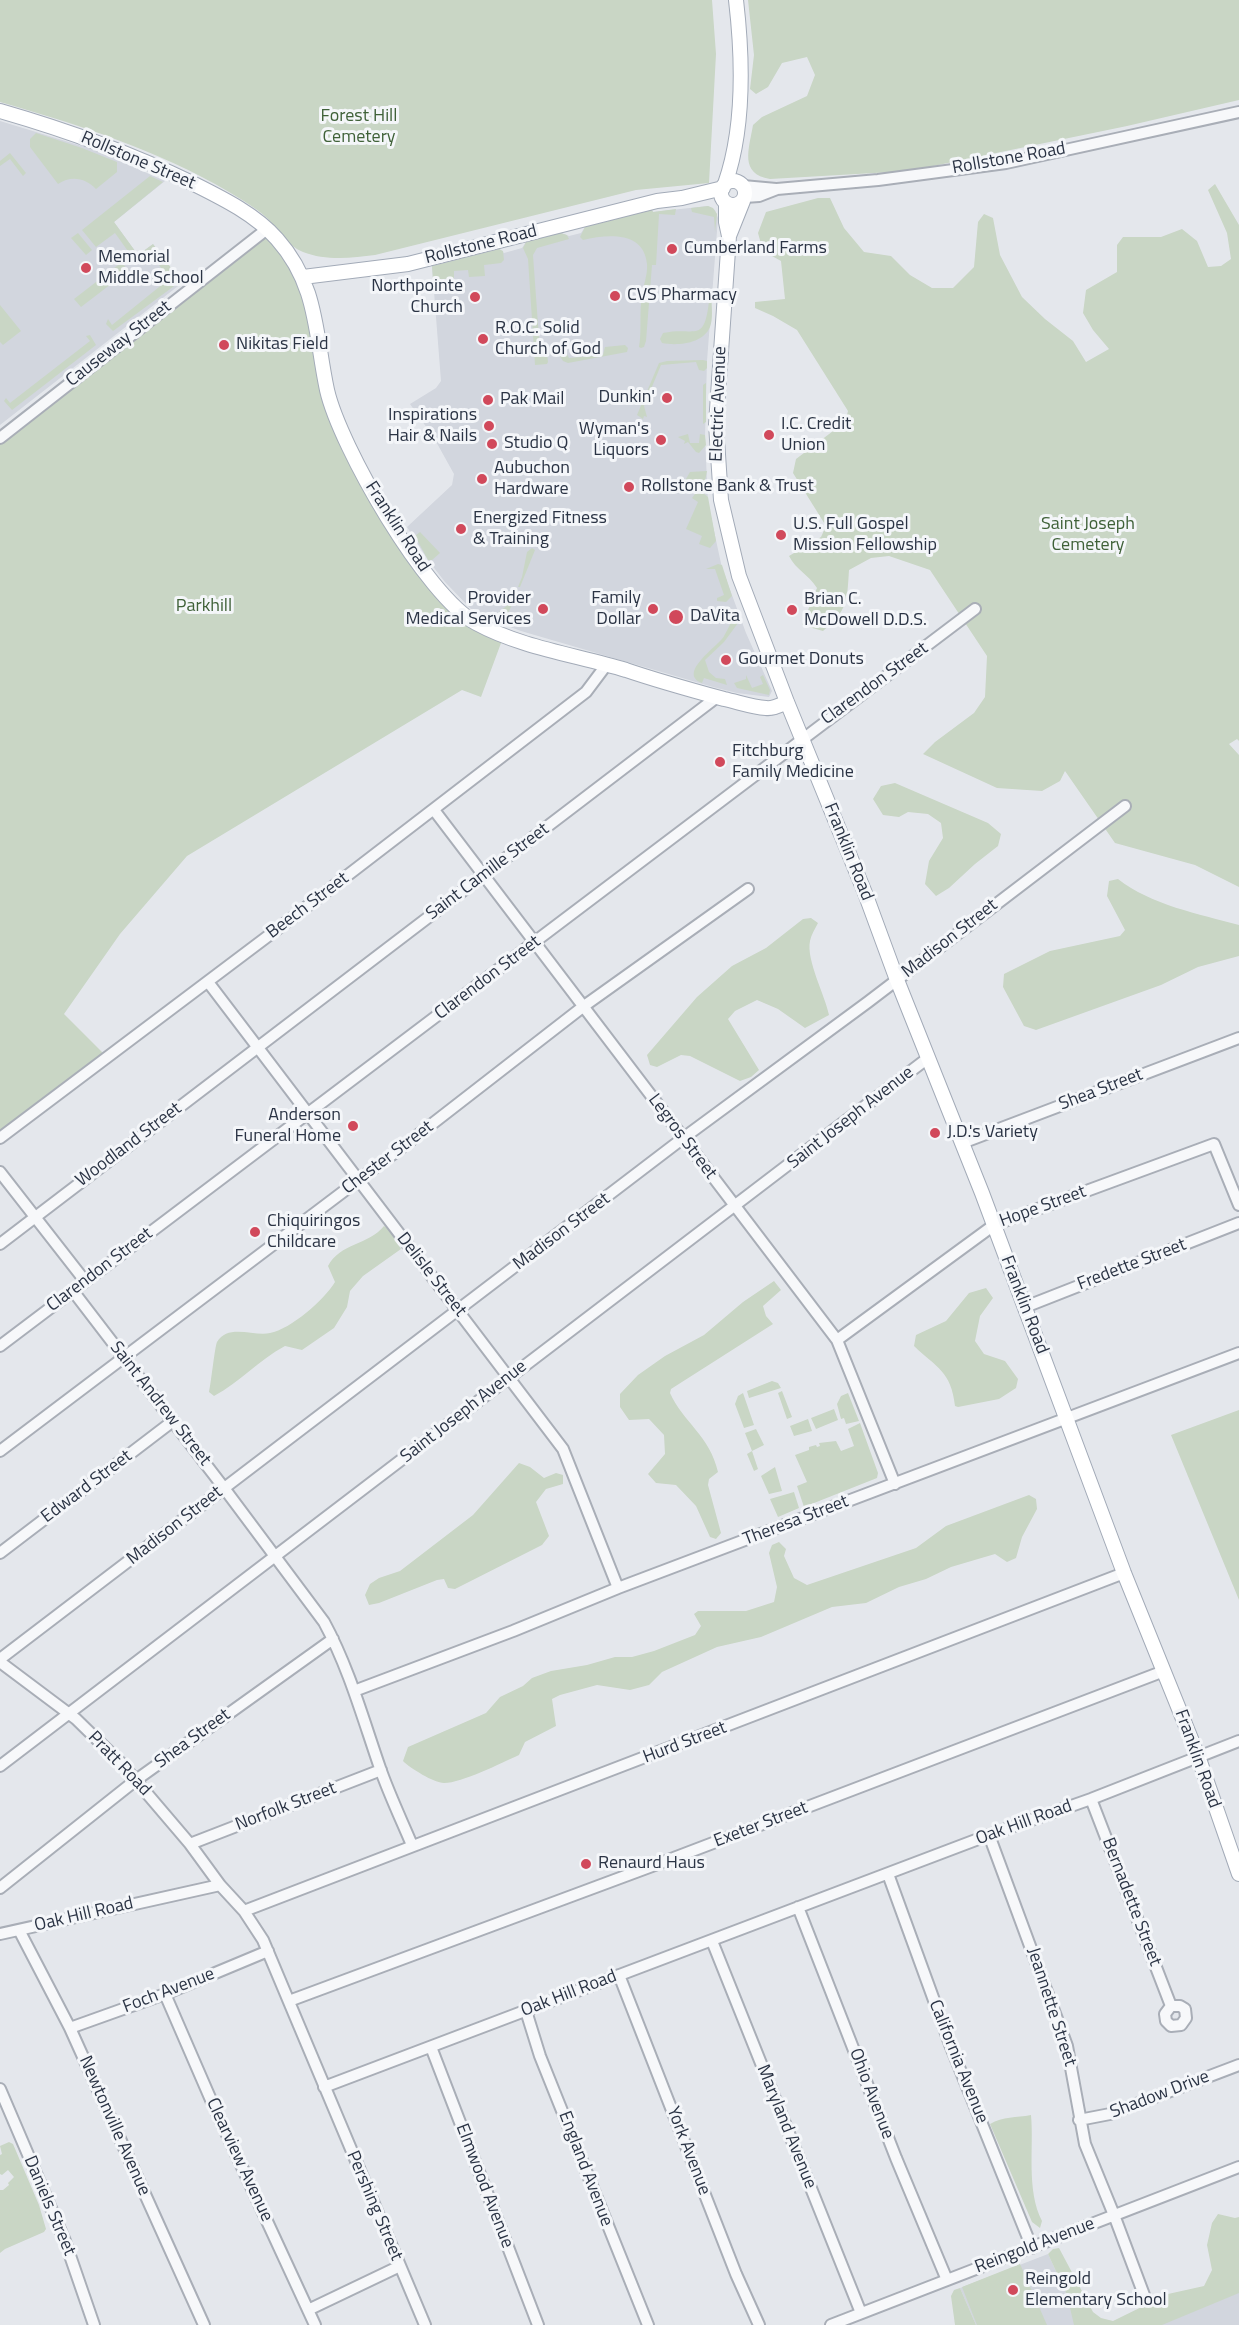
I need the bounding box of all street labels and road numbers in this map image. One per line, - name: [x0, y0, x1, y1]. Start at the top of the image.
- street label: Rollstone Street: [78, 127, 198, 195]
- street label: Rollstone Road: [951, 138, 1067, 180]
- street label: Rollstone Road: [423, 221, 539, 269]
- street label: Causeway Street: [62, 296, 176, 392]
- street label: Electric Avenue: [706, 346, 732, 462]
- street label: Franklin Road: [360, 478, 434, 576]
- street label: Clarendon Street: [817, 638, 933, 730]
- street label: Franklin Road: [819, 800, 877, 904]
- street label: Saint Camille Street: [422, 819, 554, 925]
- street label: Beech Street: [263, 868, 353, 944]
- street label: Madison Street: [898, 895, 1002, 983]
- street label: Clarendon Street: [431, 931, 545, 1025]
- street label: Saint Joseph Avenue: [784, 1062, 918, 1174]
- street label: Shea Street: [1056, 1064, 1146, 1116]
- street label: Legros Street: [643, 1090, 721, 1184]
- street label: Woodland Street: [72, 1098, 186, 1192]
- street label: Chester Street: [338, 1117, 438, 1199]
- street label: Hope Street: [997, 1181, 1089, 1233]
- street label: Madison Street: [509, 1189, 615, 1275]
- street label: Clarendon Street: [43, 1223, 157, 1317]
- street label: Delisle Street: [391, 1229, 471, 1321]
- street label: Fredette Street: [1075, 1234, 1189, 1296]
- street label: Franklin Road: [995, 1253, 1053, 1357]
- street label: Saint Andrew Street: [105, 1338, 215, 1470]
- street label: Saint Joseph Avenue: [397, 1356, 531, 1468]
- street label: Edward Street: [37, 1446, 137, 1528]
- street label: Madison Street: [123, 1482, 227, 1570]
- street label: Theresa Street: [740, 1491, 852, 1551]
- street label: Shea Street: [151, 1704, 235, 1774]
- street label: Franklin Road: [1169, 1707, 1225, 1811]
- street label: Hurd Street: [640, 1717, 730, 1769]
- street label: Pratt Road: [83, 1727, 155, 1801]
- street label: Norfolk Street: [233, 1778, 339, 1836]
- street label: Oak Hill Road: [973, 1796, 1075, 1850]
- street label: Exeter Street: [711, 1797, 811, 1853]
- street label: Bernadette Street: [1097, 1835, 1165, 1969]
- street label: Oak Hill Road: [32, 1893, 136, 1937]
- street label: Jeannette Street: [1022, 1945, 1080, 2069]
- street label: Foch Avenue: [120, 1964, 218, 2018]
- street label: Oak Hill Road: [518, 1966, 620, 2022]
- street label: California Avenue: [923, 1997, 993, 2127]
- street label: Ohio Avenue: [844, 2046, 898, 2142]
- street label: Newtonville Avenue: [74, 2053, 154, 2199]
- street label: Maryland Avenue: [751, 2062, 821, 2192]
- street label: Shadow Drive: [1107, 2066, 1213, 2124]
- street label: Clearview Avenue: [201, 2095, 277, 2225]
- street label: York Avenue: [661, 2104, 715, 2198]
- street label: England Avenue: [553, 2108, 617, 2230]
- street label: Elmwood Avenue: [450, 2121, 518, 2251]
- street label: Pershing Street: [341, 2148, 407, 2264]
- street label: Daniels Street: [18, 2153, 80, 2259]
- street label: Reingold Avenue: [972, 2213, 1098, 2279]

